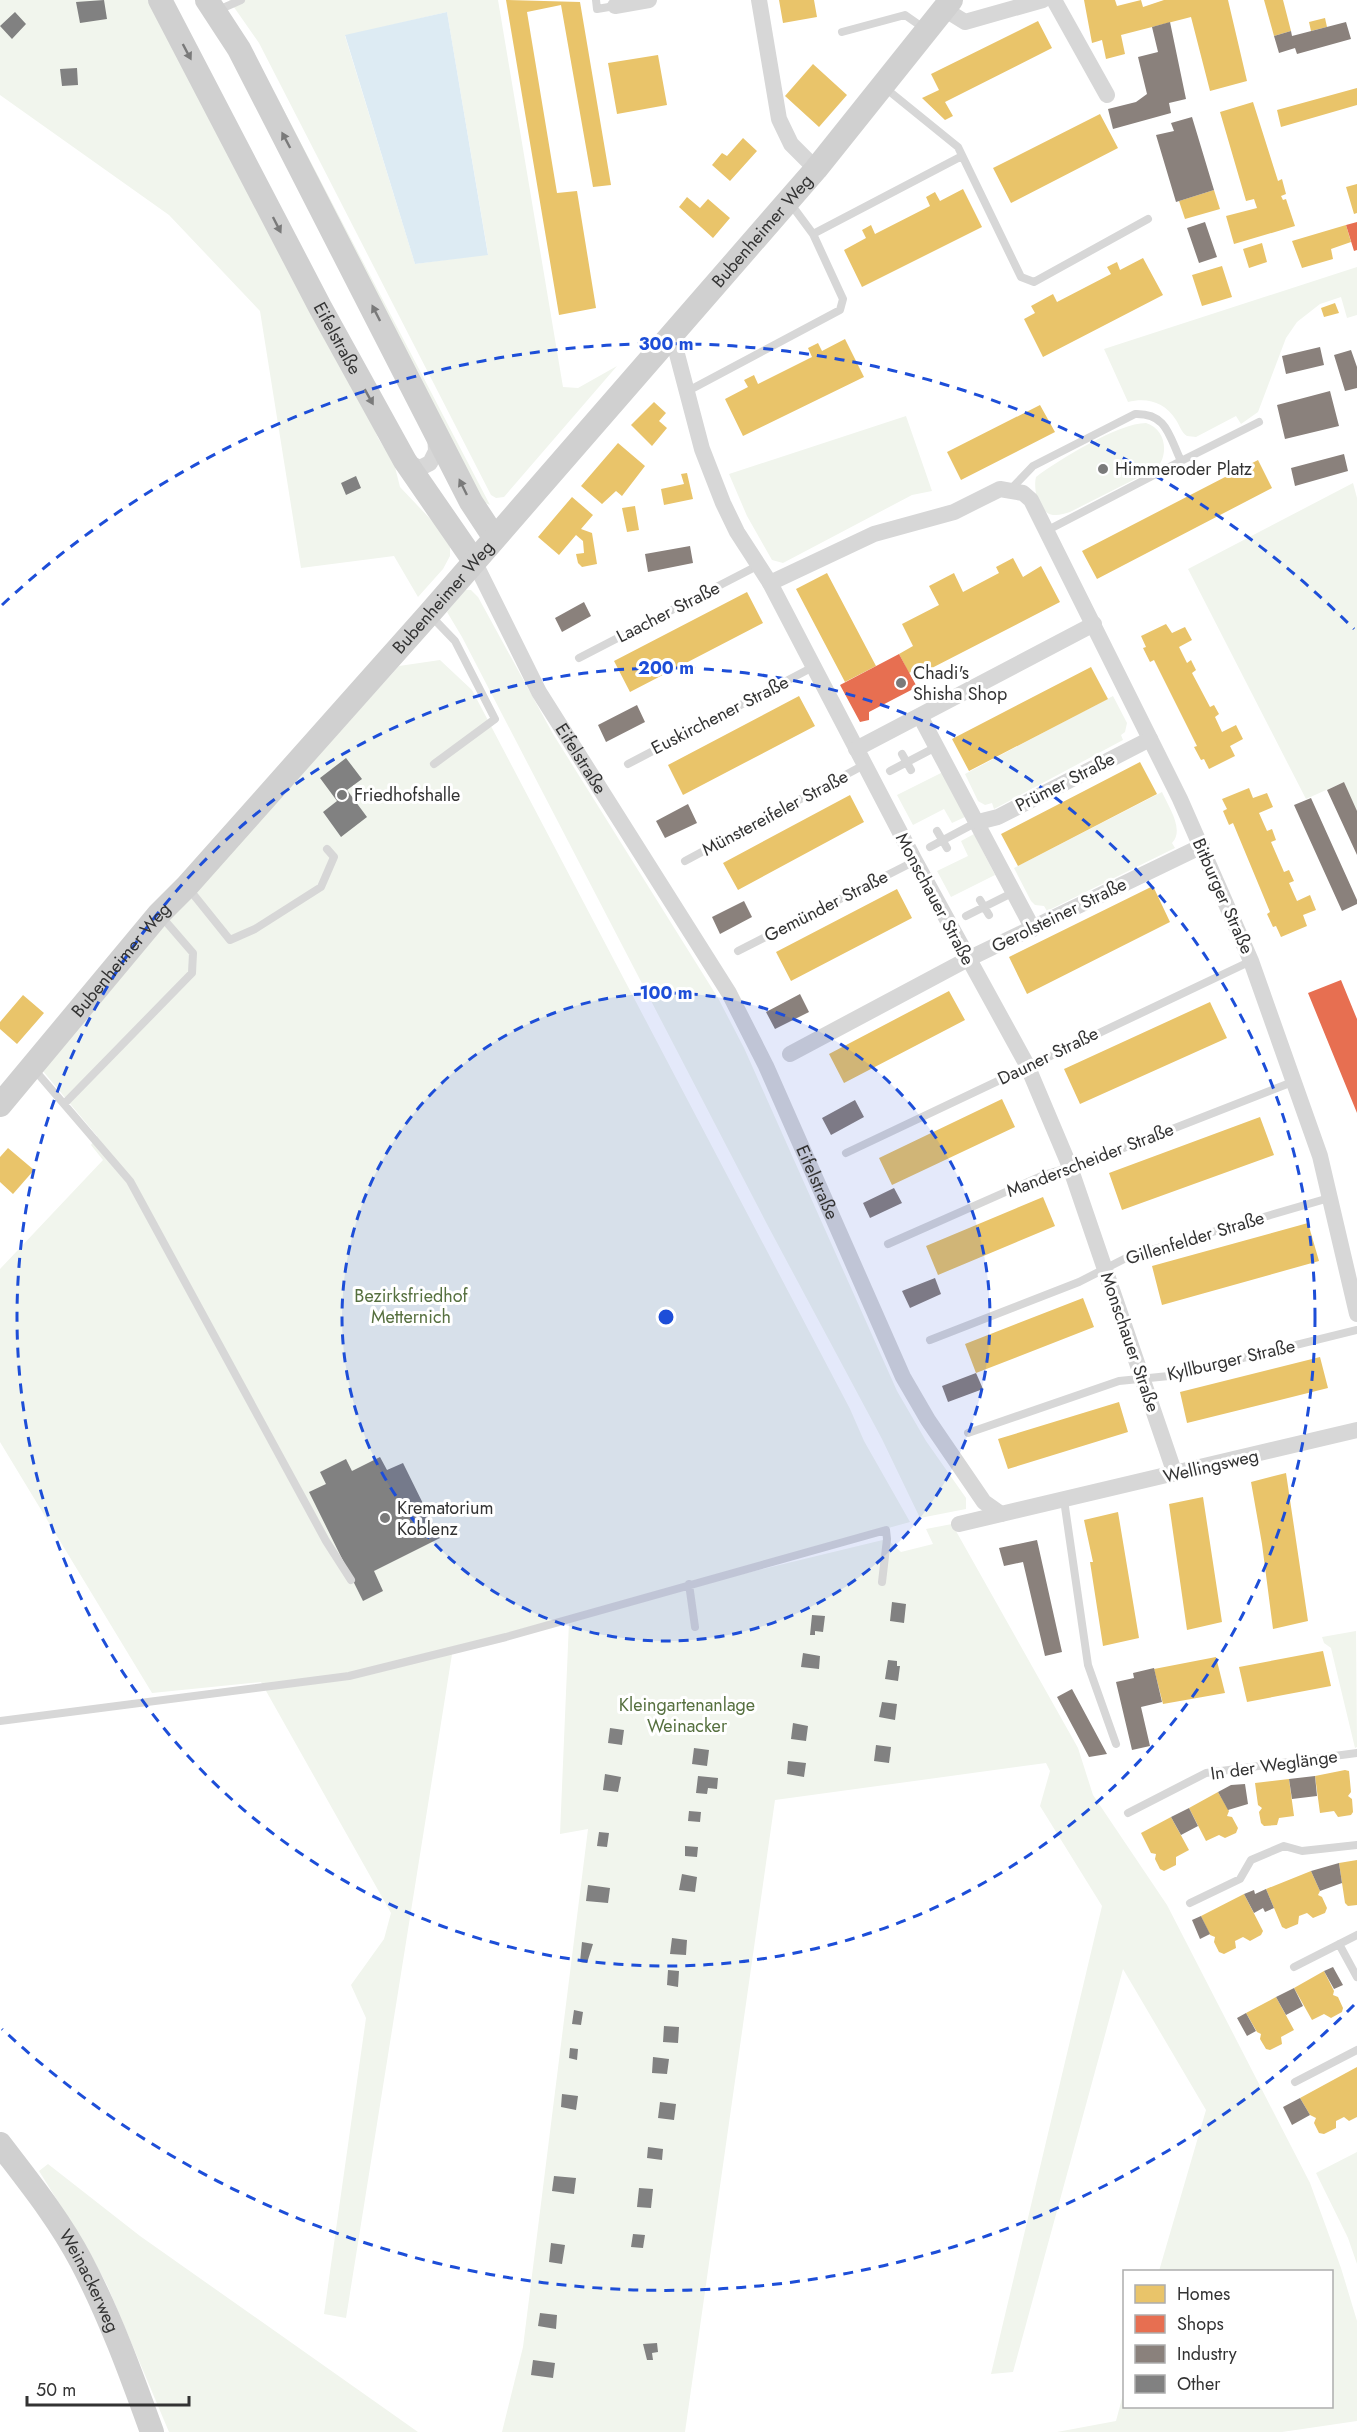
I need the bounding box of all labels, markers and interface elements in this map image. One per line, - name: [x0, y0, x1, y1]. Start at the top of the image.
- one-way arrow: [182, 44, 192, 61]
- one-way arrow: [281, 131, 291, 148]
- street label: Bubenheimer Weg: [706, 168, 819, 293]
- one-way arrow: [272, 217, 282, 234]
- street label: Eifelstraße: [307, 297, 368, 379]
- one-way arrow: [371, 304, 381, 321]
- text: 300 m: [638, 331, 694, 357]
- one-way arrow: [364, 388, 374, 405]
- place label: Himmeroder Platz: [1115, 456, 1253, 482]
- marker: Himmeroder Platz: [1096, 462, 1110, 476]
- one-way arrow: [459, 479, 468, 496]
- street label: Bubenheimer Weg: [386, 535, 500, 660]
- street label: Laacher Straße: [612, 575, 724, 649]
- text: 200 m: [638, 655, 694, 681]
- place label: Chadi's Shisha Shop: [913, 660, 1007, 707]
- street label: Euskirchener Straße: [647, 669, 793, 761]
- marker: Chadi's Shisha Shop: [894, 676, 908, 690]
- street label: Eifelstraße: [549, 718, 613, 799]
- street label: Prümer Straße: [1011, 746, 1119, 818]
- street label: Münstereifeler Straße: [697, 763, 853, 863]
- place label: Friedhofshalle: [354, 782, 460, 808]
- marker: Friedhofshalle: [335, 788, 349, 802]
- street label: Monschauer Straße: [889, 828, 981, 970]
- street label: Bitburger Straße: [1186, 834, 1260, 958]
- street label: Gemünder Straße: [760, 864, 892, 948]
- street label: Gerolsteiner Straße: [987, 871, 1131, 959]
- street label: Bubenheimer Weg: [65, 896, 177, 1023]
- text: 100 m: [639, 980, 693, 1006]
- street label: Dauner Straße: [993, 1020, 1103, 1092]
- street label: Manderscheider Straße: [1003, 1116, 1177, 1204]
- street label: Eifelstraße: [789, 1141, 845, 1224]
- street label: Gillenfelder Straße: [1122, 1205, 1268, 1271]
- street label: Monschauer Straße: [1094, 1268, 1166, 1416]
- park label: Bezirksfriedhof Metternich: [354, 1283, 469, 1330]
- centre of rings: [656, 1307, 676, 1327]
- street label: Kyllburger Straße: [1164, 1333, 1298, 1387]
- street label: Wellingsweg: [1161, 1442, 1261, 1490]
- place label: Krematorium Koblenz: [397, 1495, 494, 1542]
- marker: Krematorium Koblenz: [378, 1511, 392, 1525]
- park label: Kleingartenanlage Weinacker: [619, 1692, 755, 1739]
- street label: In der Weglänge: [1209, 1743, 1339, 1787]
- street label: Weinackerweg: [53, 2224, 126, 2336]
- legend: [1123, 2270, 1333, 2408]
- text: Homes: [1177, 2281, 1230, 2307]
- text: Shops: [1177, 2311, 1224, 2337]
- text: Industry: [1177, 2341, 1237, 2367]
- scale bar: [27, 2369, 189, 2407]
- text: Other: [1177, 2371, 1221, 2397]
- text: 50 m: [36, 2377, 76, 2403]

